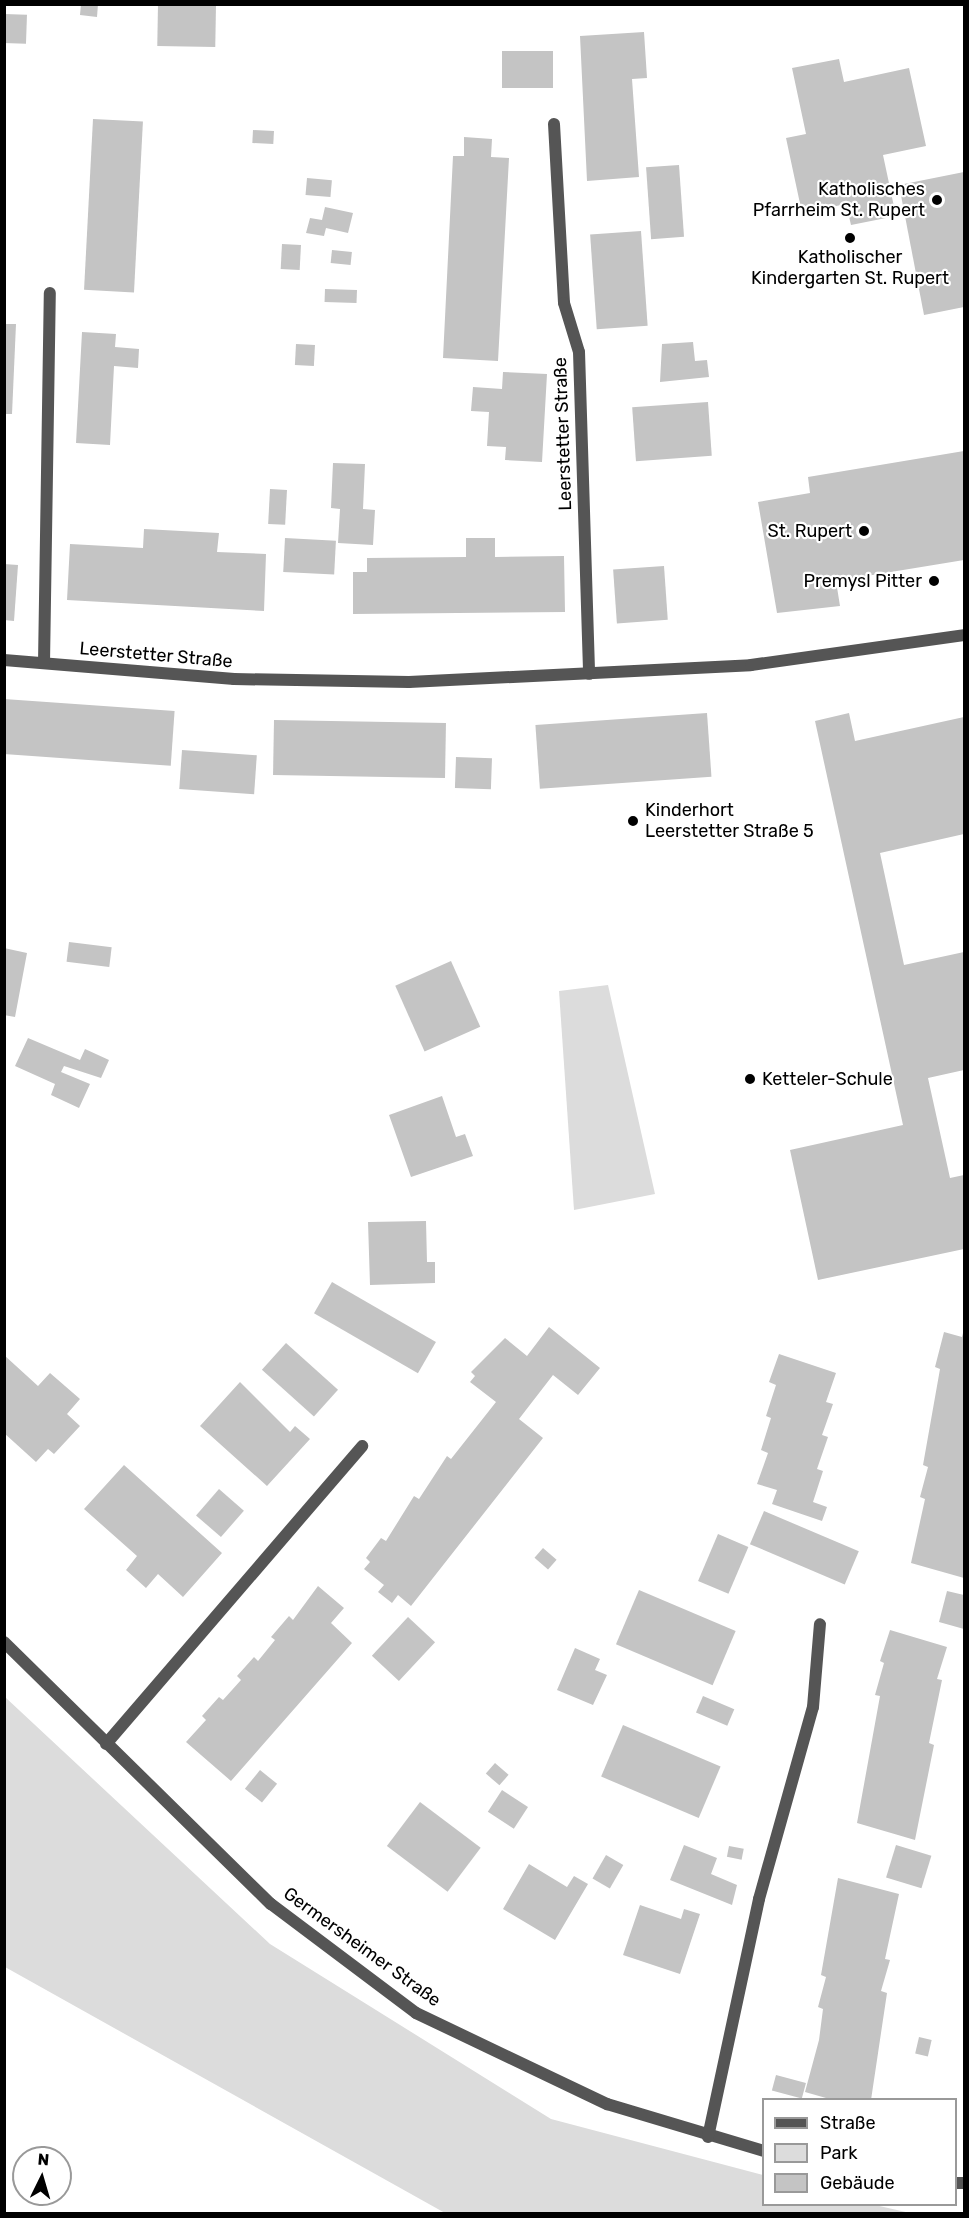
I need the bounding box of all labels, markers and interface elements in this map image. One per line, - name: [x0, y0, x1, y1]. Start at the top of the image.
- place label: Katholisches Pfarrheim St. Rupert: [753, 179, 925, 222]
- marker: Katholisches Pfarrheim St. Rupert: [930, 193, 944, 207]
- marker: Katholischer Kindergarten St. Rupert: [843, 231, 857, 245]
- place label: Katholischer Kindergarten St. Rupert: [751, 247, 949, 290]
- street label: Leerstetter Straße: [550, 357, 576, 511]
- place label: St. Rupert: [768, 520, 852, 542]
- marker: St. Rupert: [857, 524, 871, 538]
- place label: Premysl Pitter: [803, 570, 922, 592]
- marker: Premysl Pitter: [927, 574, 941, 588]
- street label: Leerstetter Straße: [78, 638, 234, 672]
- place label: Kinderhort Leerstetter Straße 5: [645, 800, 814, 842]
- marker: Kinderhort Leerstetter Straße 5: [626, 814, 640, 828]
- place label: Ketteler-Schule: [762, 1068, 893, 1090]
- marker: Ketteler-Schule: [743, 1072, 757, 1086]
- street label: Germersheimer Straße: [279, 1883, 445, 2011]
- legend: [762, 2098, 957, 2206]
- text: Straße: [820, 2112, 876, 2134]
- text: Park: [820, 2142, 857, 2164]
- north arrow: [12, 2146, 72, 2206]
- text: N: [37, 2150, 50, 2170]
- text: Gebäude: [820, 2172, 895, 2194]

